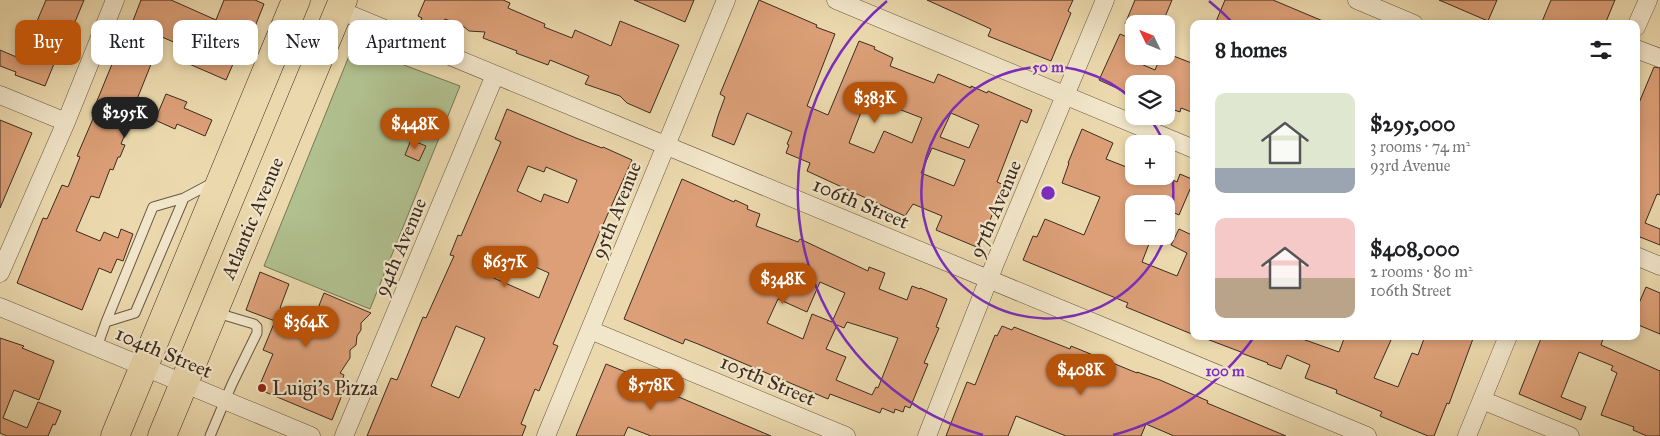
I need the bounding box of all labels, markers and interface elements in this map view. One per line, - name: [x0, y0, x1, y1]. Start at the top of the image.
- north arrow: [1125, 15, 1175, 65]
- map controls: [1125, 15, 1175, 245]
- chip: Buy: [15, 20, 81, 65]
- chip: Rent: [91, 20, 163, 65]
- chip: Filters: [173, 20, 258, 65]
- chip: New: [268, 20, 338, 65]
- chip: Apartment: [348, 20, 464, 65]
- icon: filters: [1587, 36, 1615, 64]
- text: 8 homes: [1215, 37, 1287, 63]
- text: 50 m: [1032, 58, 1064, 76]
- button: layers: [1125, 75, 1175, 125]
- pin: $383K: [840, 82, 910, 124]
- text: $383K: [854, 88, 896, 107]
- pin: $295K: [90, 96, 160, 139]
- text: $295K: [103, 103, 147, 122]
- pin: $448K: [380, 108, 450, 150]
- text: $295,000: [1370, 111, 1456, 137]
- icon: home: [1255, 113, 1315, 173]
- text: $448K: [391, 114, 439, 133]
- button: +: [1125, 135, 1175, 185]
- text: 3 rooms · 74 m²: [1370, 137, 1470, 156]
- street label: Atlantic Avenue: [215, 153, 288, 284]
- street label: 97th Avenue: [964, 156, 1026, 262]
- text: 93rd Avenue: [1370, 156, 1450, 175]
- street label: 95th Avenue: [586, 158, 646, 262]
- street label: 106th Street: [809, 172, 913, 234]
- centre of rings: [1039, 184, 1057, 202]
- street label: 94th Avenue: [369, 194, 431, 300]
- button: −: [1125, 195, 1175, 245]
- text: $408,000: [1370, 236, 1460, 262]
- icon: home: [1255, 238, 1315, 298]
- pin: $637K: [470, 246, 540, 288]
- text: $637K: [483, 252, 527, 271]
- pin: $348K: [748, 262, 818, 305]
- text: 2 rooms · 80 m²: [1370, 262, 1473, 281]
- text: $348K: [761, 269, 805, 288]
- text: 106th Street: [1370, 281, 1452, 300]
- pin: $364K: [271, 306, 341, 348]
- text: $364K: [284, 312, 328, 331]
- street label: 104th Street: [112, 321, 216, 383]
- street label: 105th Street: [717, 349, 819, 411]
- pin: $408K: [1046, 354, 1116, 396]
- text: $408K: [1057, 360, 1105, 379]
- text: 100 m: [1205, 362, 1245, 380]
- pin: $578K: [616, 368, 686, 411]
- text: $578K: [628, 375, 674, 394]
- place label: Luigi's Pizza: [272, 376, 379, 401]
- marker: Luigi's Pizza: [256, 382, 268, 394]

